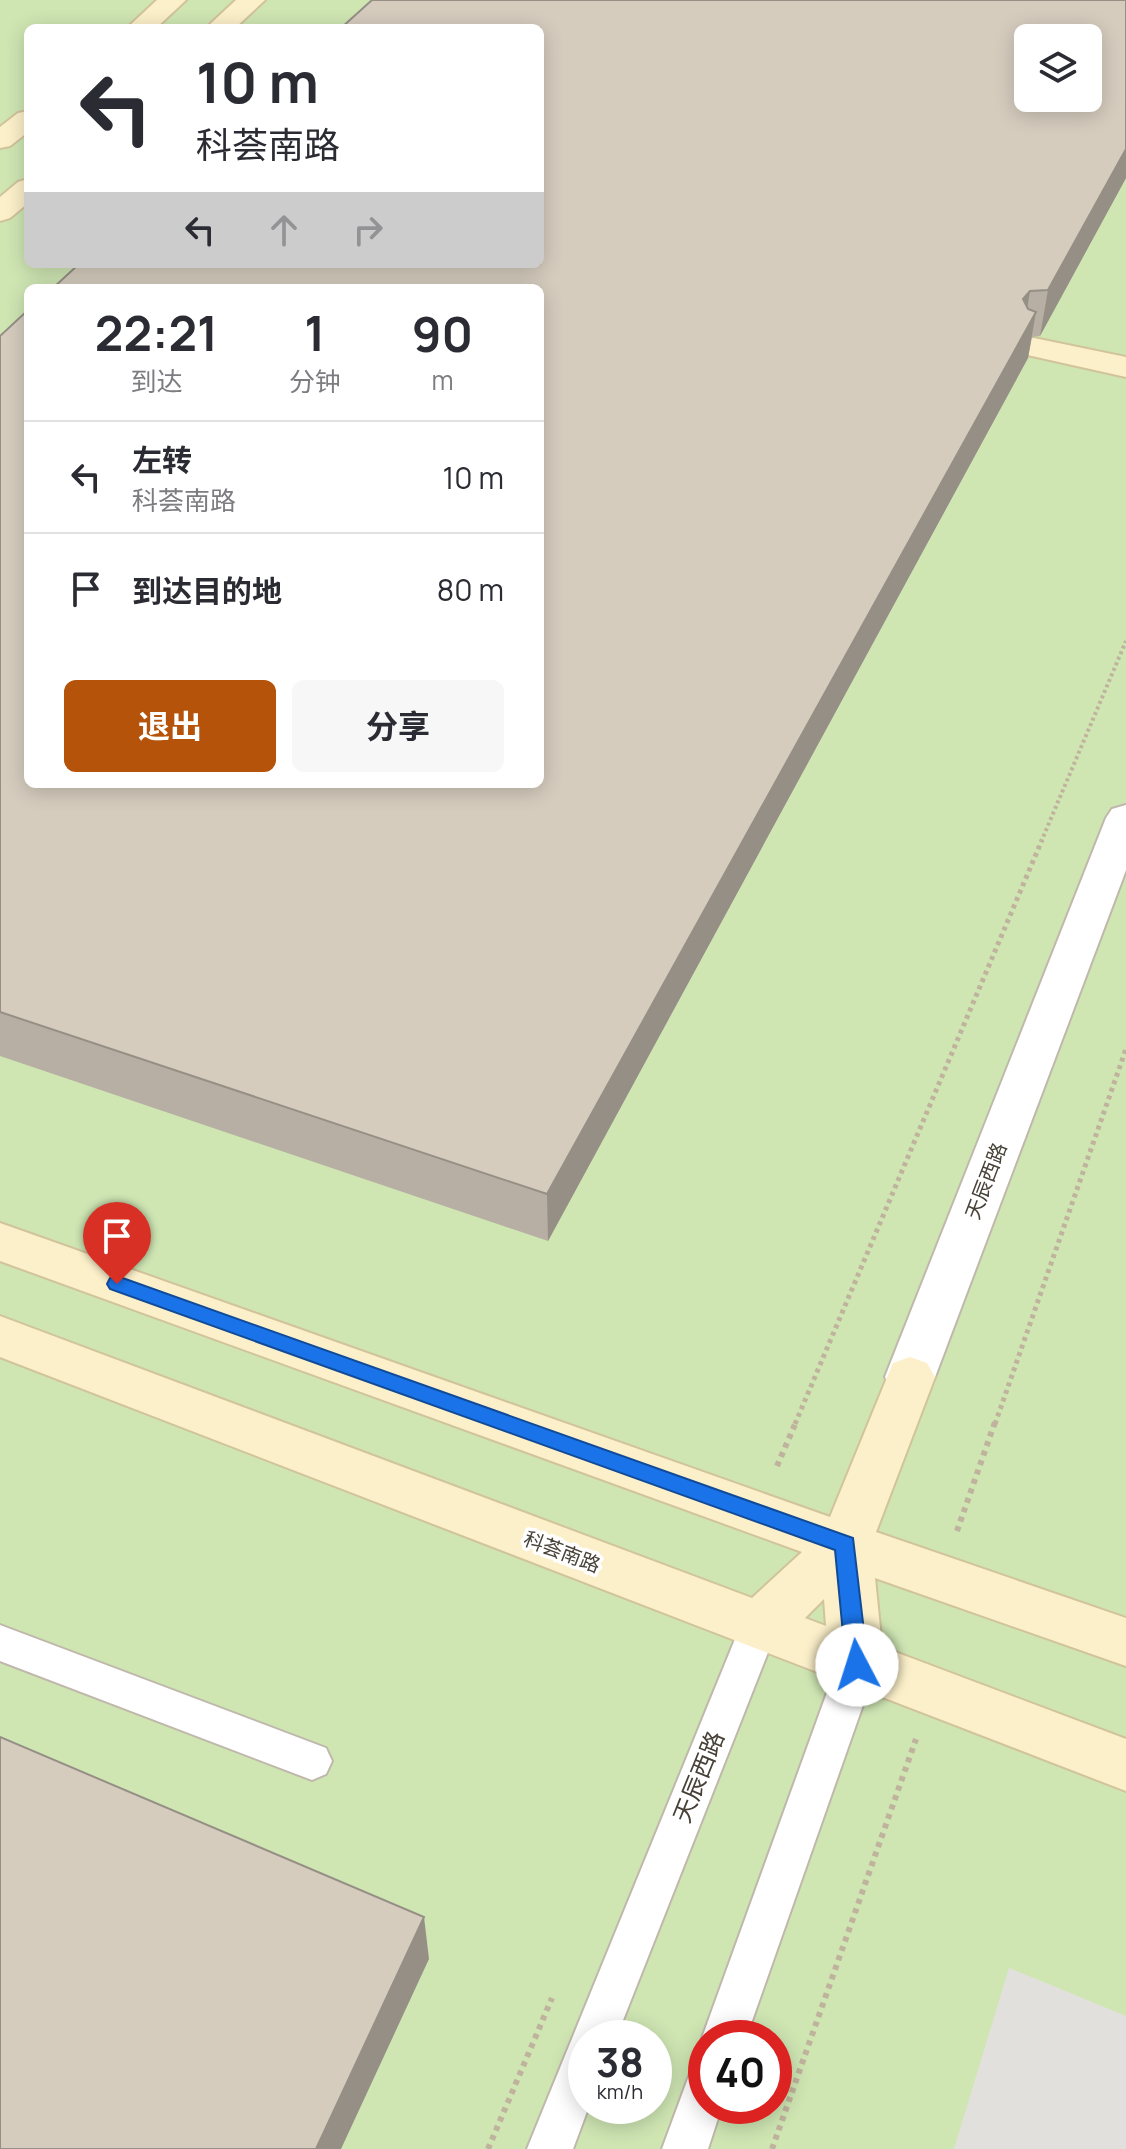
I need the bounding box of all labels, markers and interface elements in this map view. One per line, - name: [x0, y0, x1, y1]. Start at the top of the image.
- map controls: [1014, 24, 1102, 112]
- button: layers: [1014, 24, 1102, 112]
- text: 10 m: [196, 43, 319, 120]
- icon: left: [64, 56, 168, 160]
- text: 科荟南路: [196, 120, 340, 169]
- icon: left: [178, 208, 222, 252]
- icon: ahead: [262, 208, 306, 252]
- icon: right: [346, 208, 390, 252]
- text: 22:21: [95, 300, 218, 365]
- text: 1: [304, 300, 325, 365]
- text: 90: [412, 301, 473, 366]
- text: m: [431, 362, 453, 398]
- text: 到达: [130, 363, 182, 399]
- text: 分钟: [289, 363, 341, 399]
- text: 左转: [132, 439, 192, 480]
- icon: left: [64, 455, 108, 499]
- text: 10 m: [443, 457, 504, 498]
- text: 科荟南路: [132, 482, 236, 518]
- icon: arrive: [64, 567, 108, 611]
- text: 80 m: [437, 569, 504, 610]
- text: 到达目的地: [132, 570, 282, 611]
- button: 退出: [64, 680, 276, 772]
- button: 分享: [292, 680, 504, 772]
- street label: 天辰西路: [959, 1139, 1012, 1223]
- pin: [83, 1202, 151, 1284]
- icon: arrive: [95, 1214, 139, 1258]
- street label: 科荟南路: [520, 1525, 604, 1578]
- position arrow: [815, 1623, 899, 1707]
- street label: 天辰西路: [664, 1726, 731, 1827]
- speed limit sign: 40: [688, 2020, 792, 2124]
- text: 38: [596, 2034, 644, 2089]
- text: km/h: [597, 2078, 643, 2105]

